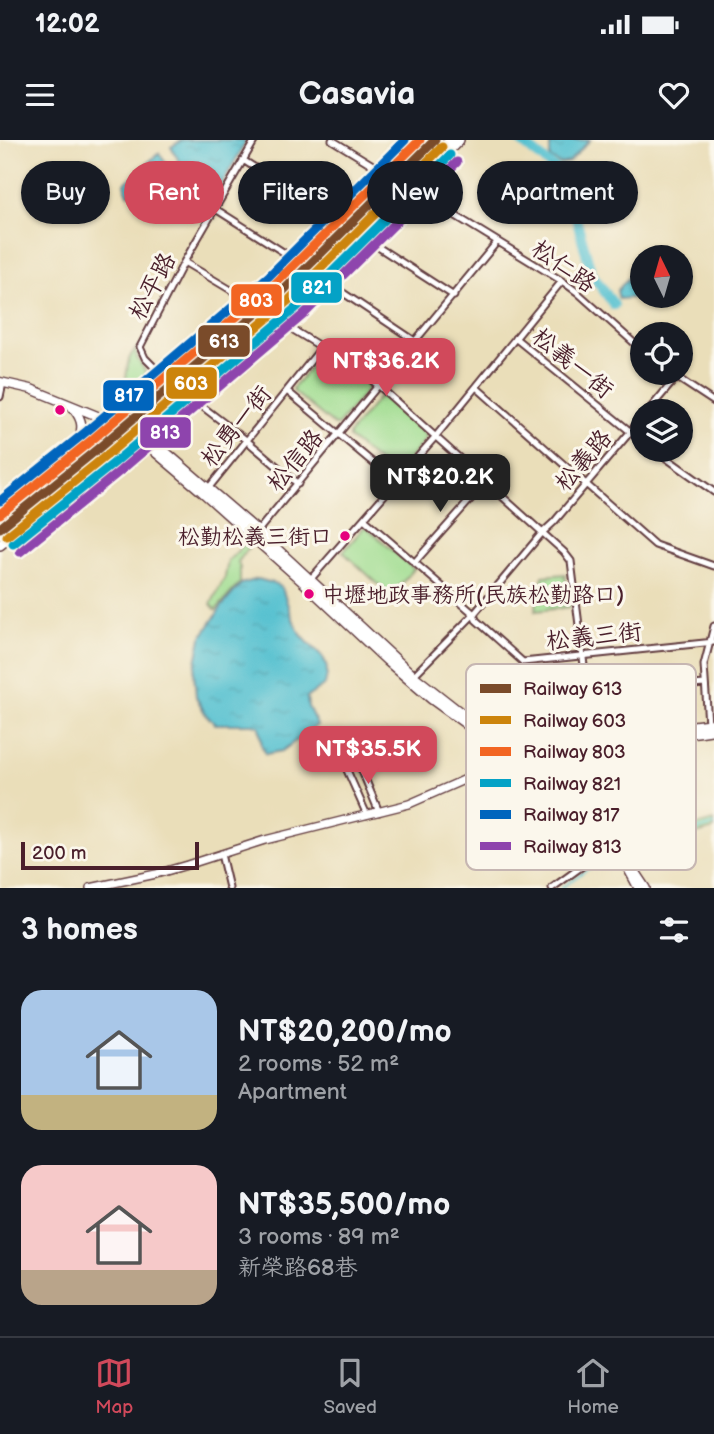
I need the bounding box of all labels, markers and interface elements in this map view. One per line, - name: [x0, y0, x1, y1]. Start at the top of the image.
- text: 12:02: [35, 9, 100, 40]
- text: Casavia: [299, 75, 415, 114]
- icon: menu: [21, 76, 59, 114]
- icon: heart: [655, 76, 693, 114]
- chip: Buy: [21, 161, 110, 224]
- chip: Rent: [124, 161, 224, 224]
- chip: Filters: [238, 161, 353, 224]
- chip: New: [367, 161, 463, 224]
- chip: Apartment: [477, 161, 638, 224]
- street label: 松仁路: [526, 234, 602, 299]
- north arrow: [630, 245, 693, 308]
- map controls: [630, 245, 693, 462]
- street label: 松平路: [123, 248, 182, 325]
- line badge: 821: [290, 271, 343, 304]
- text: 821: [302, 277, 332, 300]
- line badge: 803: [230, 283, 283, 317]
- text: 803: [239, 290, 273, 313]
- street label: 松義一街: [526, 322, 619, 405]
- button: locate: [630, 322, 693, 385]
- line badge: 613: [197, 324, 251, 358]
- text: 613: [209, 331, 239, 354]
- pin: NT$36.2K: [314, 338, 458, 398]
- text: NT$36.2K: [332, 347, 440, 375]
- line badge: 603: [165, 366, 218, 400]
- text: 603: [174, 373, 208, 396]
- line badge: 817: [102, 379, 155, 412]
- street label: 松勇一街: [195, 380, 278, 473]
- text: 817: [114, 385, 144, 408]
- button: layers: [630, 399, 693, 462]
- unlabelled marker: [53, 403, 67, 417]
- line badge: 813: [139, 416, 192, 449]
- text: 813: [150, 422, 180, 445]
- street label: 松信路: [261, 423, 330, 497]
- street label: 松義路: [549, 424, 618, 497]
- pin: NT$20.2K: [368, 454, 512, 514]
- text: NT$20.2K: [386, 463, 494, 491]
- place label: 松勤松義三街口: [178, 524, 332, 551]
- marker: 松勤松義三街口: [338, 529, 352, 543]
- place label: 中壢地政事務所(民族松勤路口): [322, 582, 624, 609]
- marker: 中壢地政事務所(民族松勤路口): [302, 587, 316, 601]
- street label: 松義三街: [545, 617, 643, 656]
- legend: [466, 664, 696, 870]
- text: Railway 613: [523, 678, 622, 701]
- text: Railway 603: [523, 710, 626, 733]
- pin: NT$35.5K: [296, 726, 440, 786]
- text: NT$35.5K: [315, 735, 421, 763]
- text: Railway 803: [523, 741, 626, 764]
- text: Railway 821: [523, 773, 621, 796]
- text: Railway 817: [523, 804, 620, 827]
- text: Railway 813: [523, 836, 622, 859]
- scale bar: [21, 839, 200, 871]
- text: 200 m: [32, 842, 86, 865]
- icon: filters: [655, 911, 693, 949]
- text: 3 homes: [21, 912, 138, 948]
- text: NT$20,200/mo: [238, 1014, 452, 1050]
- icon: home: [77, 1018, 161, 1102]
- text: 2 rooms · 52 m²: [238, 1050, 399, 1078]
- text: Apartment: [238, 1078, 347, 1106]
- text: NT$35,500/mo: [238, 1187, 450, 1223]
- icon: home: [77, 1193, 161, 1277]
- text: 3 rooms · 89 m²: [238, 1223, 400, 1251]
- text: 新榮路68巷: [238, 1254, 357, 1282]
- tab: Map: [95, 1354, 133, 1419]
- tab: Saved: [324, 1354, 377, 1419]
- tab: Home: [567, 1354, 619, 1419]

